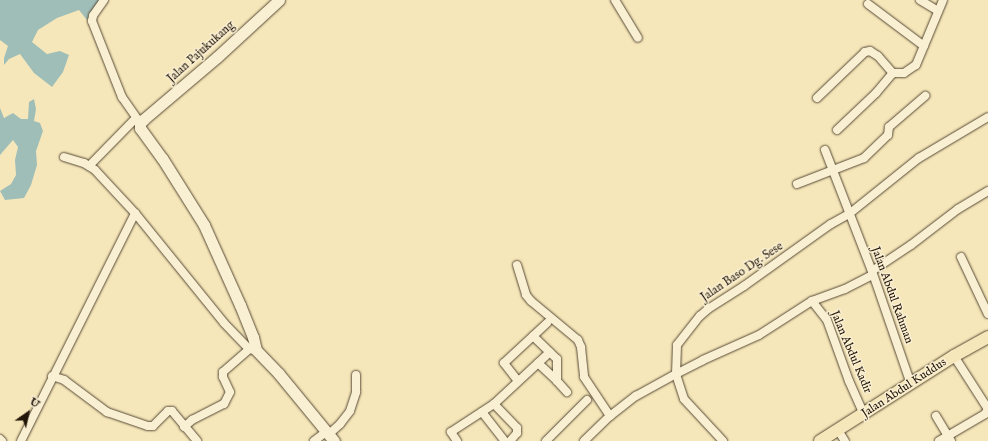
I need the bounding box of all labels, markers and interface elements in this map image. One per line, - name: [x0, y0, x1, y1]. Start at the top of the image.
- street label: Jalan Pajukukang: [164, 18, 238, 86]
- street label: Jalan Baso Dg. Sese: [698, 239, 786, 305]
- street label: Jalan Abdul Rahman: [868, 245, 916, 345]
- street label: Jalan Abdul Kadir: [827, 309, 875, 395]
- street label: Jalan Abdul Kuddus: [859, 355, 949, 421]
- north arrow: [8, 393, 48, 433]
- text: U: [27, 395, 42, 411]

